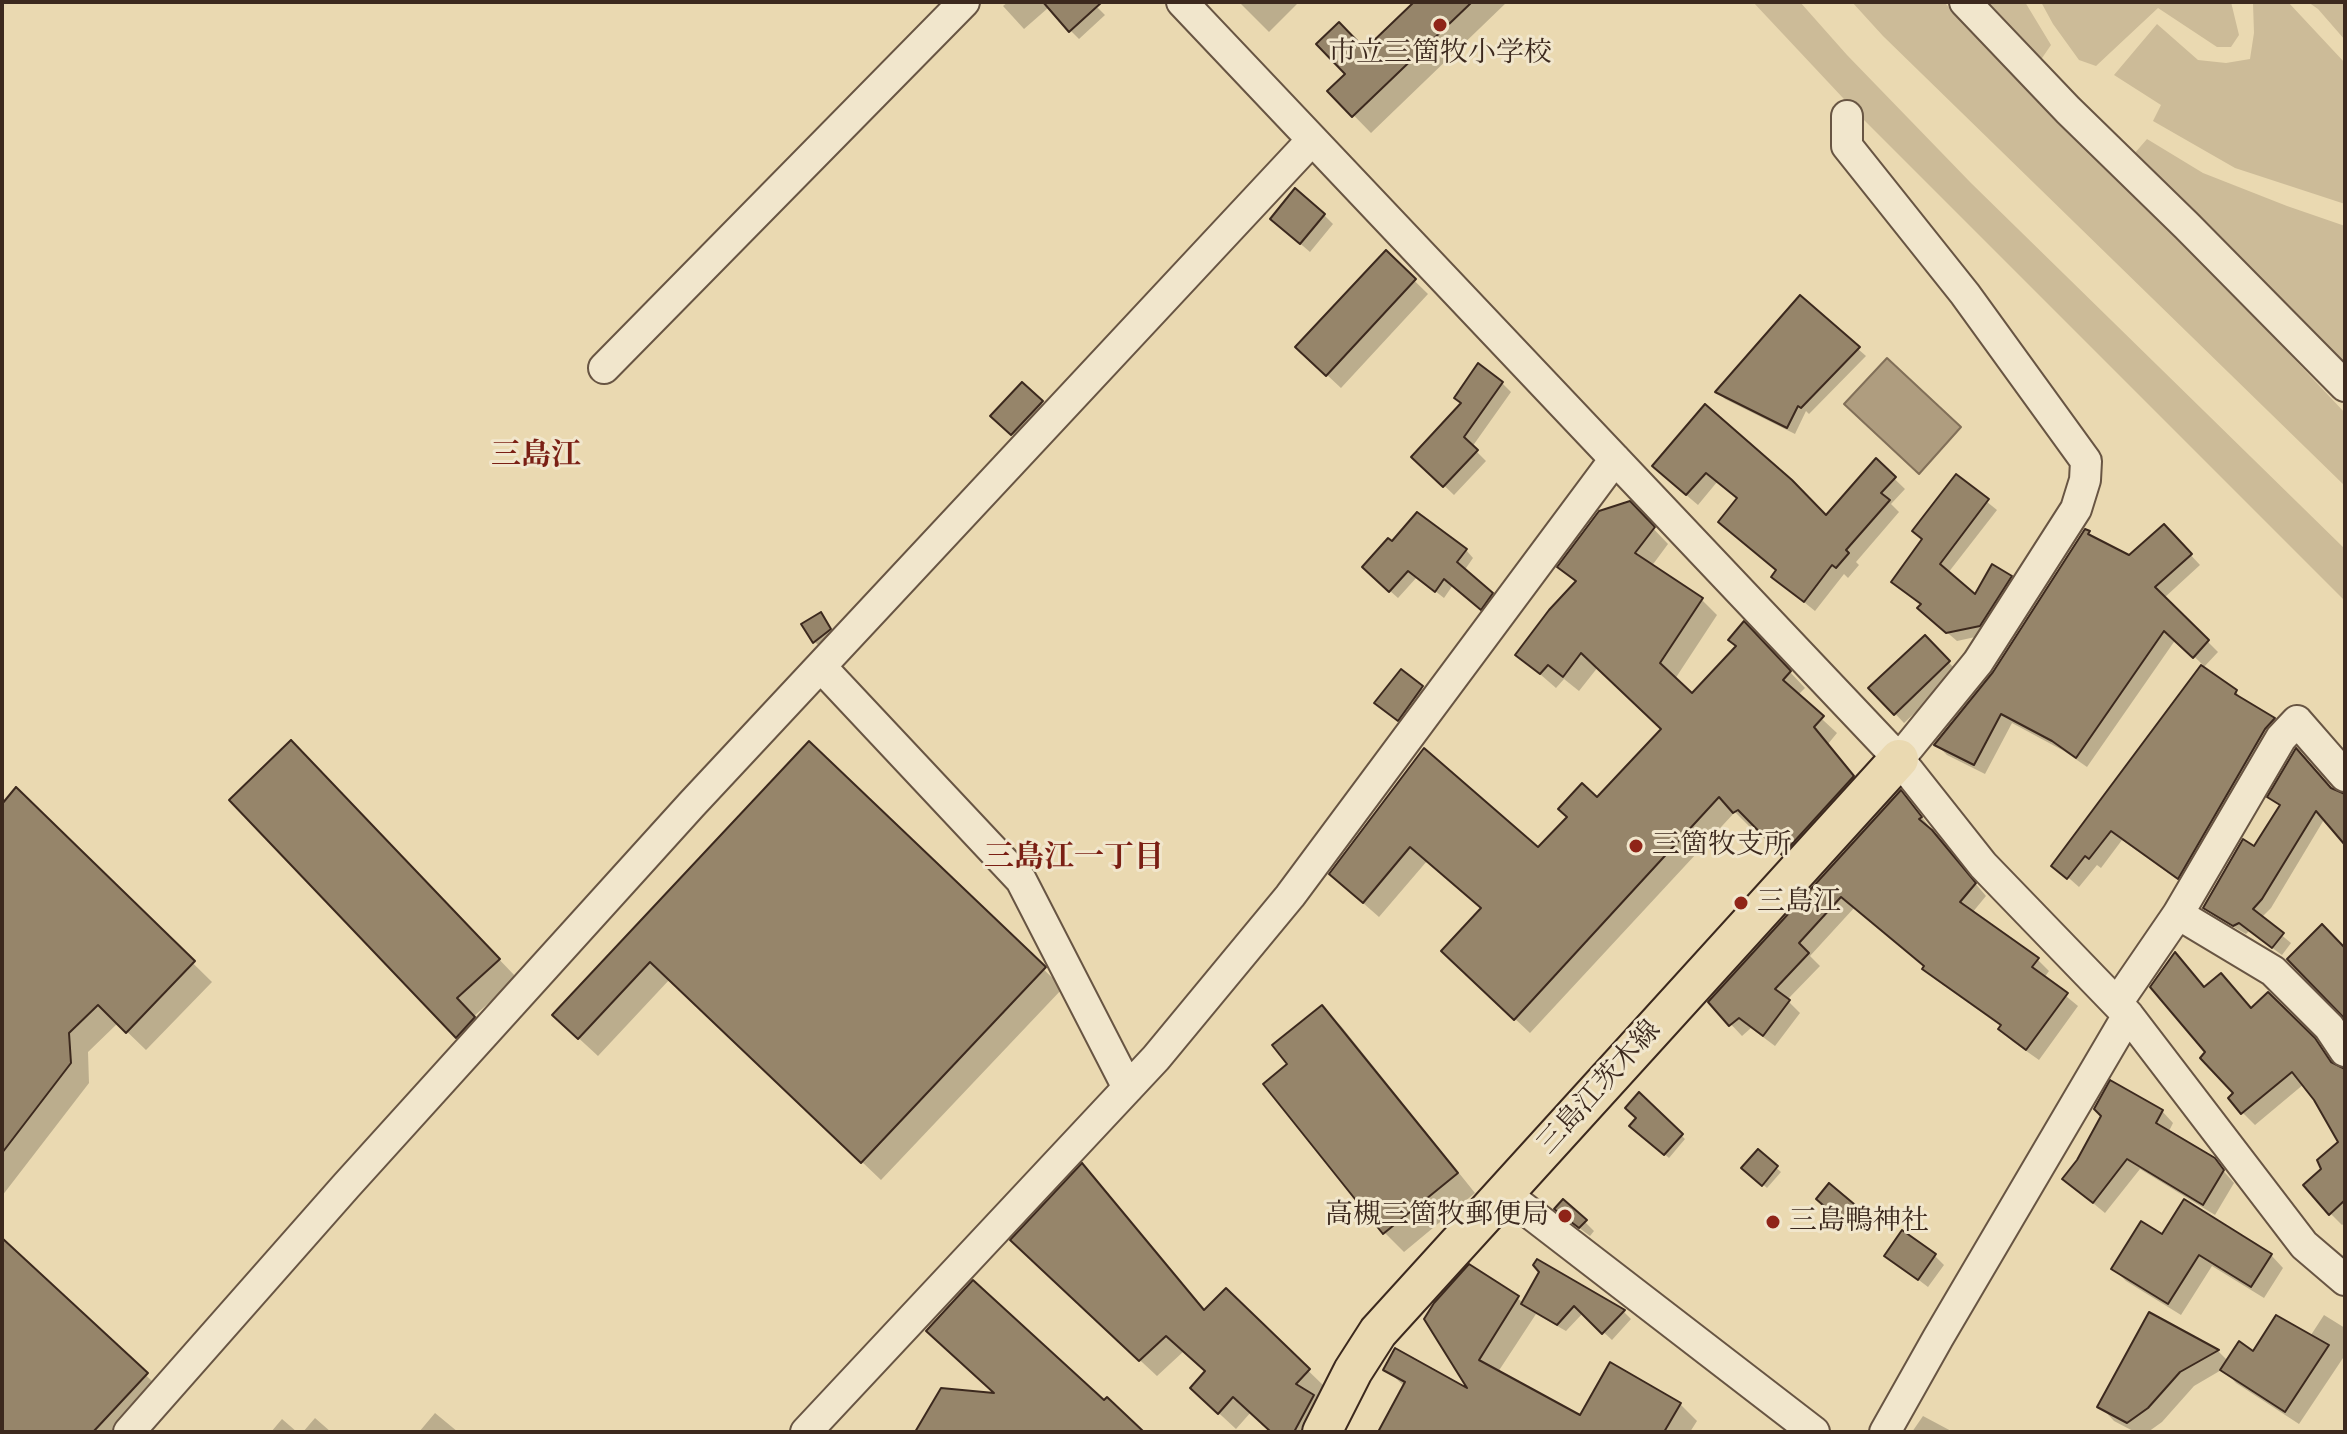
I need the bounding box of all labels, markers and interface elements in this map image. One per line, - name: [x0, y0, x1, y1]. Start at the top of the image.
- marker: 市立三箇牧小学校: [1431, 16, 1449, 34]
- place label: 市立三箇牧小学校: [1328, 37, 1552, 71]
- district label: 三島江: [491, 439, 581, 475]
- place label: 三箇牧支所: [1652, 829, 1792, 863]
- marker: 三箇牧支所: [1627, 837, 1645, 855]
- district label: 三島江一丁目: [984, 841, 1164, 877]
- place label: 三島江: [1757, 886, 1841, 920]
- marker: 三島江: [1732, 894, 1750, 912]
- street label: 三島江茨木線: [1531, 1014, 1669, 1162]
- place label: 高槻三箇牧郵便局: [1325, 1199, 1549, 1233]
- place label: 三島鴨神社: [1789, 1205, 1929, 1239]
- marker: 高槻三箇牧郵便局: [1556, 1207, 1574, 1225]
- marker: 三島鴨神社: [1764, 1213, 1782, 1231]

